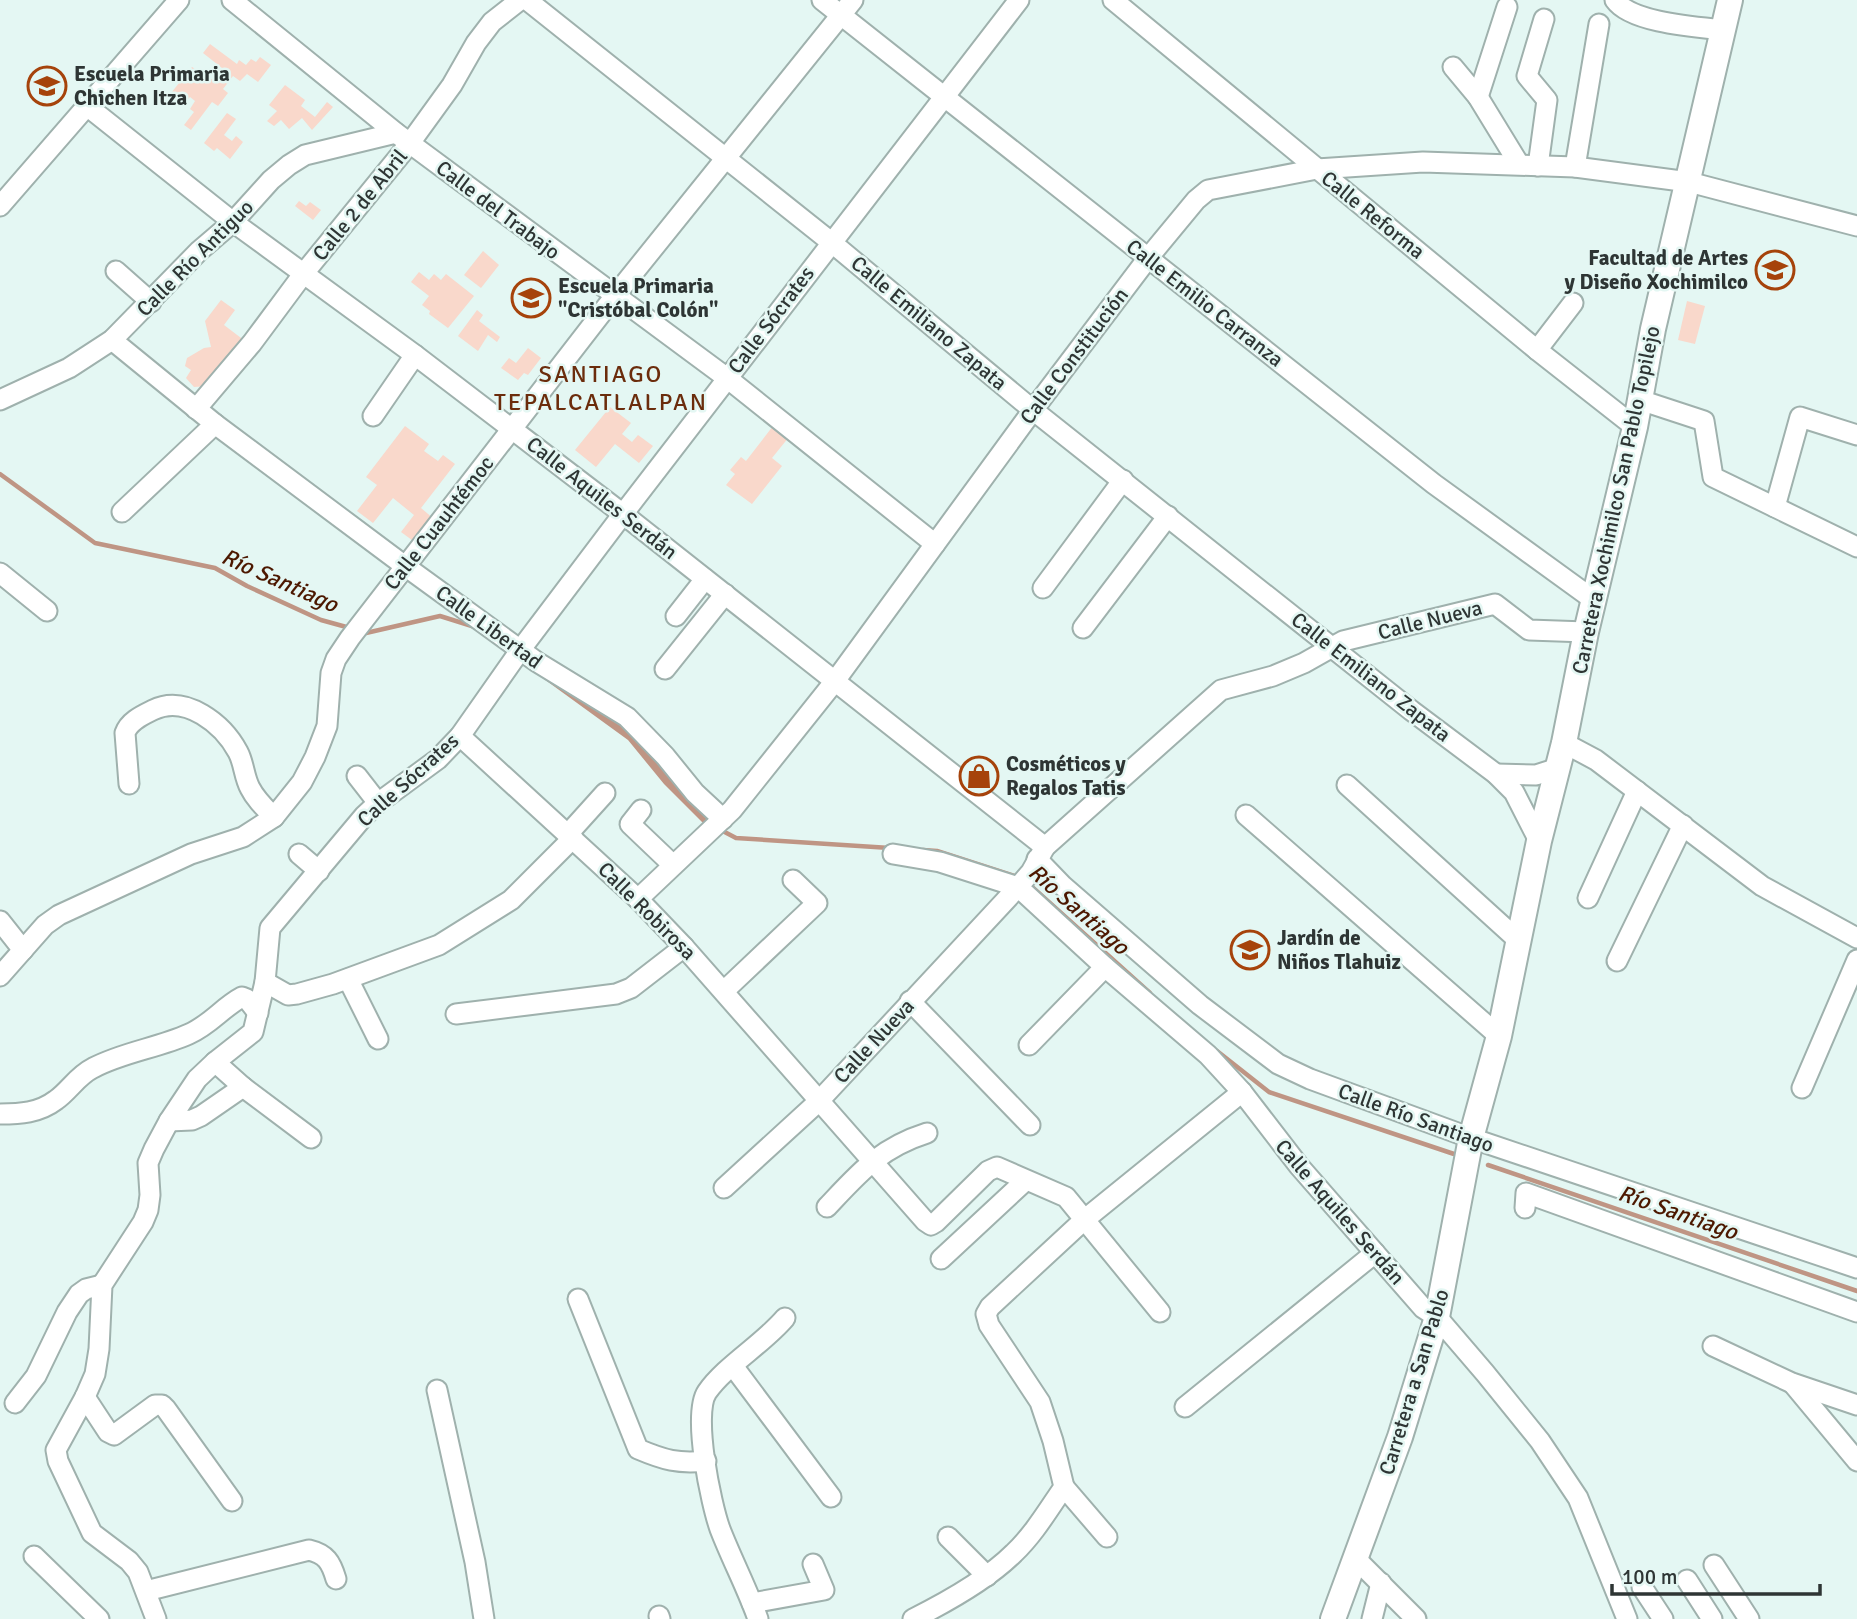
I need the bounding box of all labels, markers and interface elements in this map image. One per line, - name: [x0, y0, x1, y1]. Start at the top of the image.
- place label: Escuela Primaria Chichen Itza: [74, 61, 230, 111]
- school or university icon: Escuela Primaria Chichen Itza: [26, 65, 68, 107]
- street label: Calle 2 de Abril: [307, 144, 413, 266]
- street label: Calle del Trabajo: [431, 155, 565, 265]
- street label: Calle Reforma: [1316, 165, 1430, 265]
- street label: Calle Río Antiguo: [131, 194, 259, 322]
- street label: Calle Emilio Carranza: [1121, 234, 1289, 372]
- place label: Facultad de Artes y Diseño Xochimilco: [1563, 245, 1748, 295]
- school or university icon: Facultad de Artes y Diseño Xochimilco: [1754, 249, 1796, 291]
- street label: Calle Emiliano Zapata: [846, 250, 1012, 396]
- street label: Calle Sócrates: [722, 261, 820, 379]
- place label: Escuela Primaria "Cristóbal Colón": [558, 273, 718, 323]
- school or university icon: Escuela Primaria "Cristóbal Colón": [510, 277, 552, 319]
- street label: Calle Constitución: [1014, 283, 1134, 429]
- street label: Carretera Xochimilco San Pablo Topilejo: [1566, 323, 1666, 677]
- district label: SANTIAGO TEPALCATLALPAN: [494, 359, 708, 417]
- street label: Calle Aquiles Serdán: [521, 431, 683, 565]
- street label: Calle Cuauhtémoc: [379, 451, 499, 595]
- water label: Río Santiago: [217, 542, 343, 619]
- street label: Calle Libertad: [431, 580, 547, 674]
- street label: Calle Nueva: [1375, 595, 1485, 645]
- street label: Calle Emiliano Zapata: [1286, 607, 1456, 747]
- street label: Calle Sócrates: [352, 728, 464, 832]
- place label: Cosméticos y Regalos Tatis: [1006, 751, 1126, 801]
- shop icon: Cosméticos y Regalos Tatis: [958, 755, 1000, 797]
- street label: Calle Robirosa: [592, 856, 702, 966]
- water label: Río Santiago: [1022, 858, 1136, 962]
- place label: Jardín de Niños Tlahuiz: [1277, 925, 1401, 975]
- school or university icon: Jardín de Niños Tlahuiz: [1229, 929, 1271, 971]
- street label: Calle Nueva: [828, 993, 920, 1089]
- street label: Calle Río Santiago: [1335, 1078, 1497, 1158]
- street label: Calle Aquiles Serdán: [1270, 1134, 1410, 1290]
- water label: Río Santiago: [1614, 1179, 1742, 1247]
- street label: Carretera a San Pablo: [1373, 1286, 1455, 1478]
- scale bar: [1612, 1552, 1820, 1596]
- text: 100 m: [1622, 1564, 1677, 1590]

